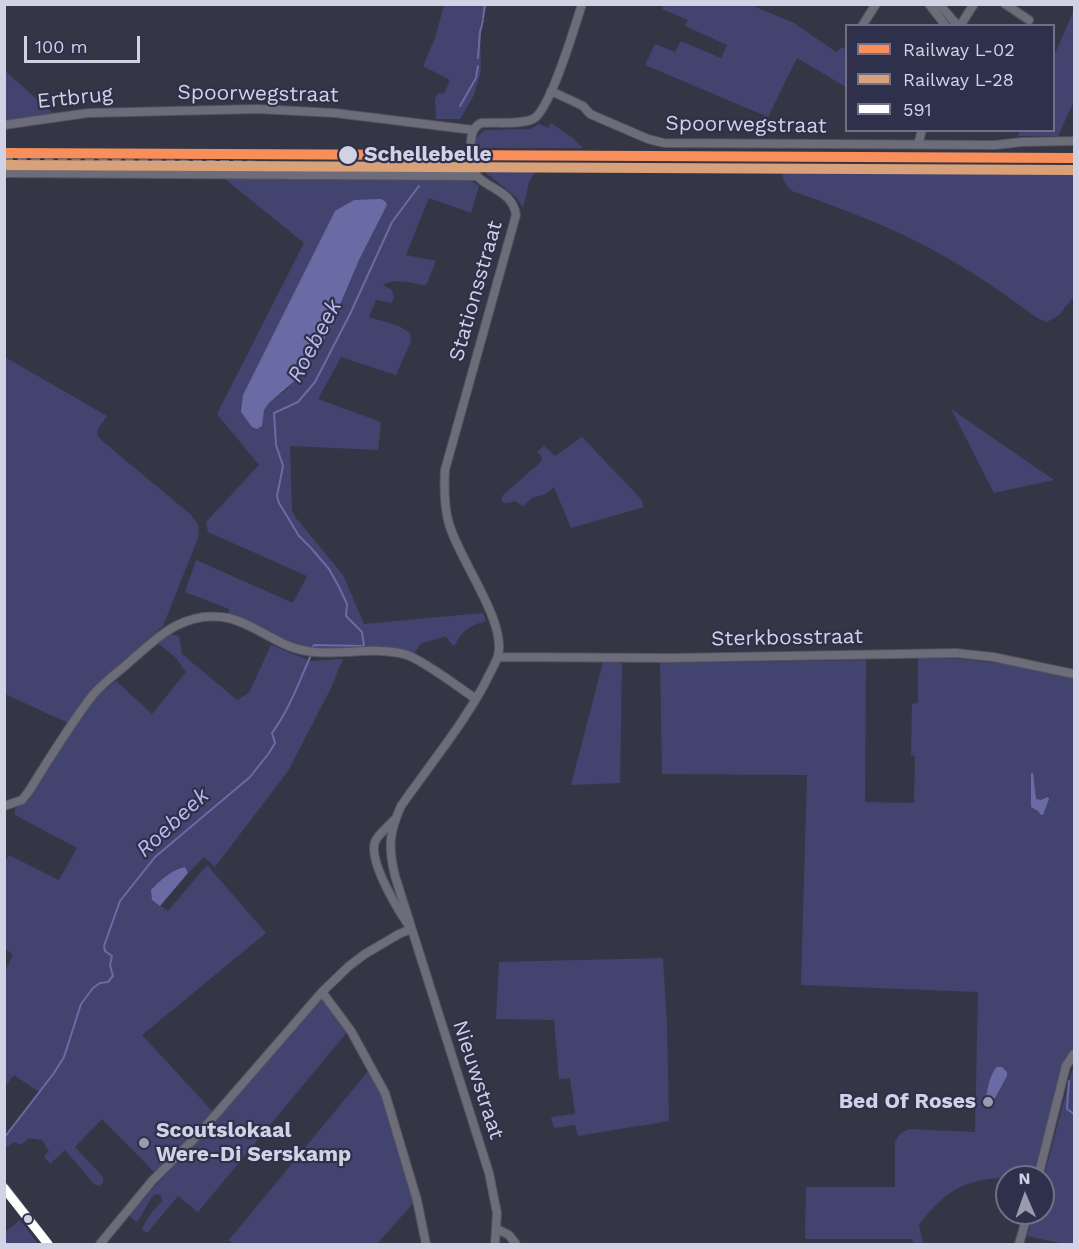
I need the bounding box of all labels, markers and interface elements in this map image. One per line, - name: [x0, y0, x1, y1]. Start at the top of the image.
- scale bar: [27, 24, 142, 62]
- legend: [845, 24, 1055, 132]
- text: 100 m: [35, 36, 88, 57]
- text: Railway L-02: [903, 39, 1015, 60]
- text: Railway L-28: [903, 69, 1014, 90]
- street label: Spoorwegstraat: [177, 80, 339, 108]
- street label: Ertbrug: [36, 81, 114, 115]
- text: 591: [903, 99, 932, 120]
- street label: Spoorwegstraat: [665, 111, 827, 139]
- place label: Schellebelle: [364, 142, 492, 168]
- marker: Schellebelle: [337, 144, 359, 166]
- street label: Stationsstraat: [444, 218, 508, 364]
- water label: Roebeek: [282, 295, 348, 387]
- street label: Sterkbosstraat: [711, 624, 863, 652]
- water label: Roebeek: [131, 783, 215, 863]
- street label: Nieuwstraat: [447, 1017, 509, 1143]
- place label: Bed Of Roses: [839, 1089, 976, 1115]
- marker: Bed Of Roses: [981, 1095, 995, 1109]
- place label: Scoutslokaal Were-Di Serskamp: [156, 1118, 351, 1168]
- marker: Scoutslokaal Were-Di Serskamp: [137, 1136, 151, 1150]
- north arrow: [995, 1165, 1055, 1225]
- text: N: [1018, 1169, 1031, 1188]
- unlabelled marker: [22, 1213, 34, 1225]

